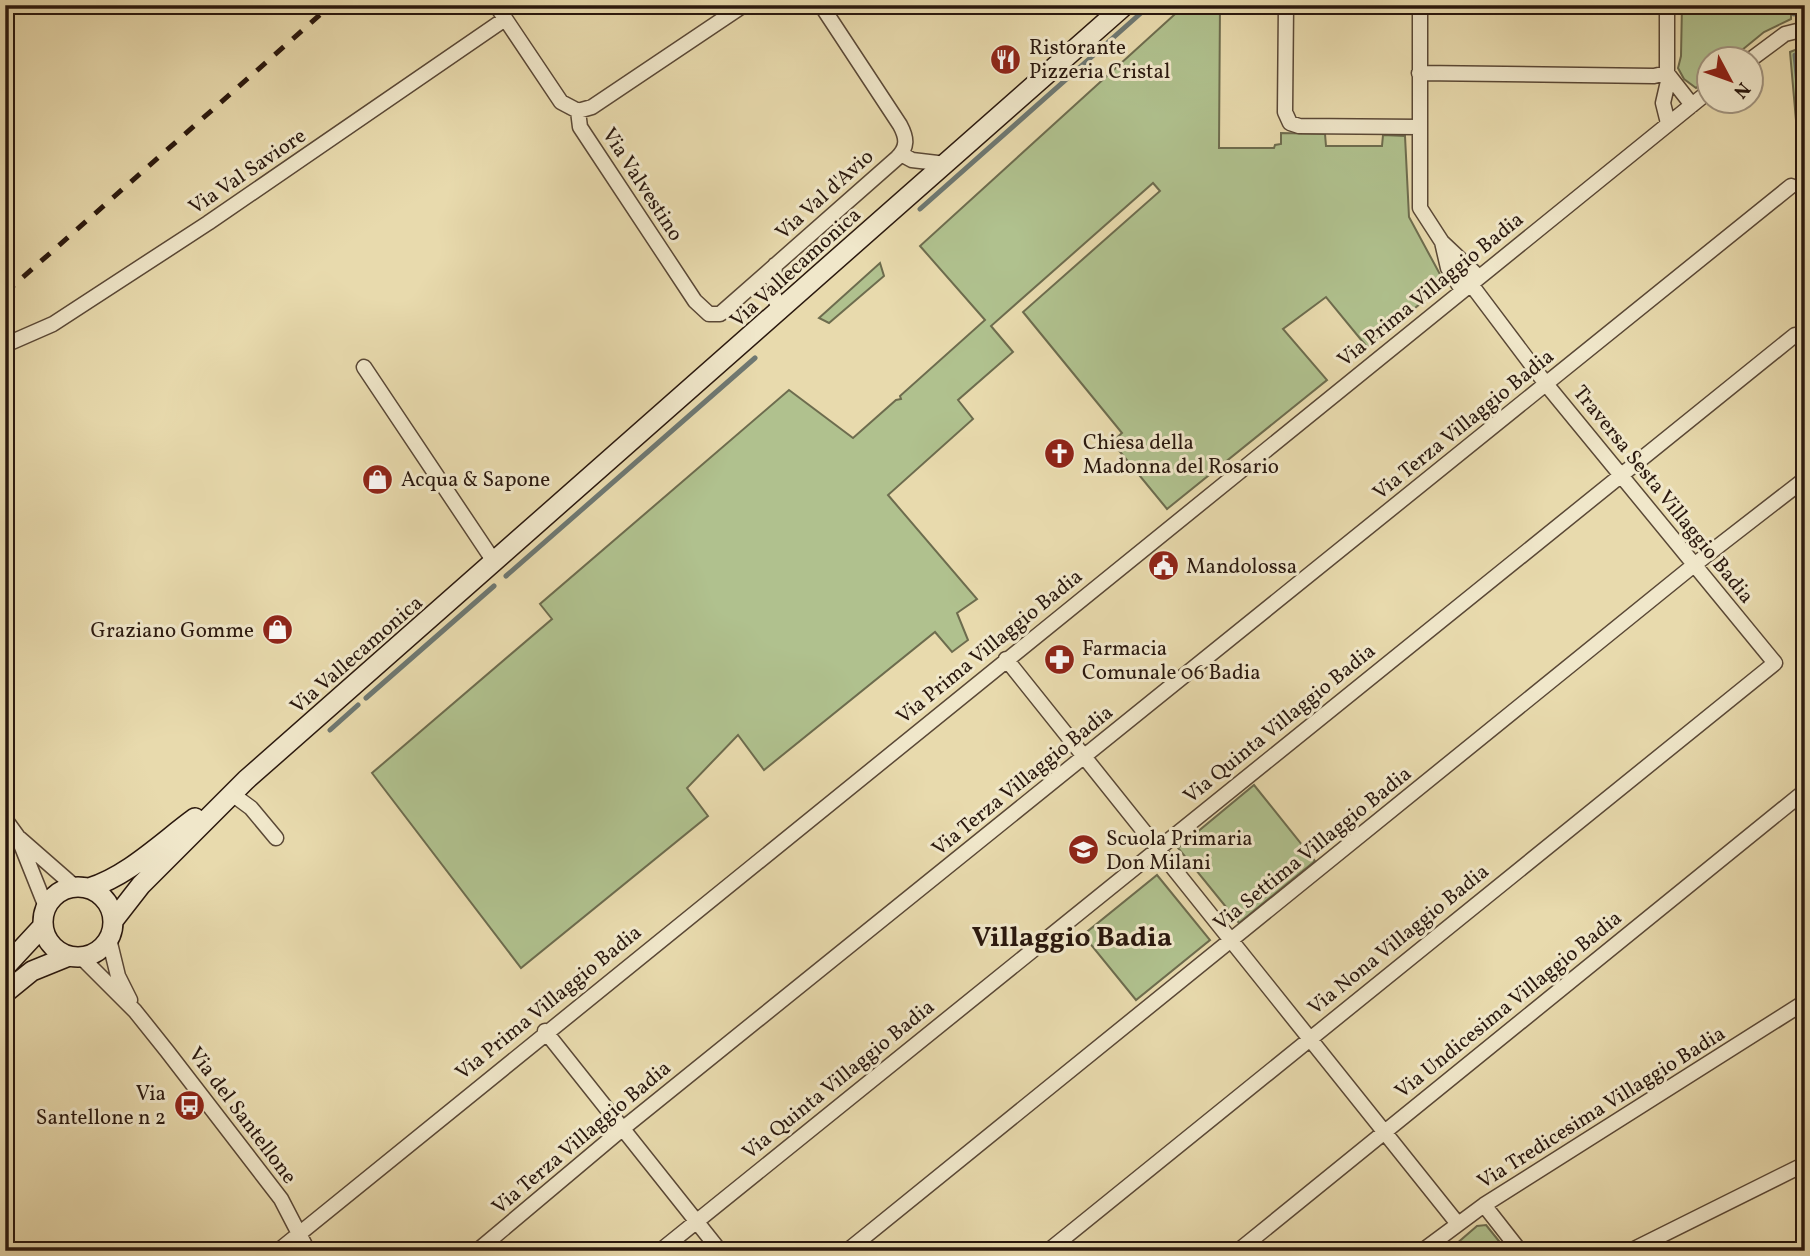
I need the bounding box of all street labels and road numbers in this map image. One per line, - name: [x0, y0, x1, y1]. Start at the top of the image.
- street label: Via Val Saviore: [183, 122, 312, 222]
- street label: Via Valvestino: [594, 122, 689, 247]
- street label: Via Val d'Avio: [770, 143, 880, 247]
- street label: Via Vallecamonica: [724, 201, 868, 335]
- street label: Via Prima Villaggio Badia: [1332, 206, 1530, 375]
- street label: Via Terza Villaggio Badia: [1367, 343, 1561, 507]
- street label: Traversa Sesta Villaggio Badia: [1566, 380, 1760, 610]
- street label: Via Prima Villaggio Badia: [891, 563, 1089, 732]
- street label: Via Vallecamonica: [284, 589, 430, 721]
- street label: Via Quinta Villaggio Badia: [1178, 637, 1382, 811]
- street label: Via Terza Villaggio Badia: [926, 699, 1120, 863]
- street label: Via Settima Villaggio Badia: [1208, 760, 1418, 938]
- street label: Via Nona Villaggio Badia: [1302, 858, 1496, 1022]
- street label: Via Undicesima Villaggio Badia: [1389, 904, 1629, 1106]
- street label: Via Prima Villaggio Badia: [450, 919, 648, 1088]
- street label: Via Quinta Villaggio Badia: [737, 993, 941, 1167]
- street label: Via Tredicesima Villaggio Badia: [1472, 1020, 1731, 1197]
- street label: Via del Santellone: [181, 1041, 303, 1190]
- street label: Via Terza Villaggio Badia: [486, 1054, 678, 1222]

